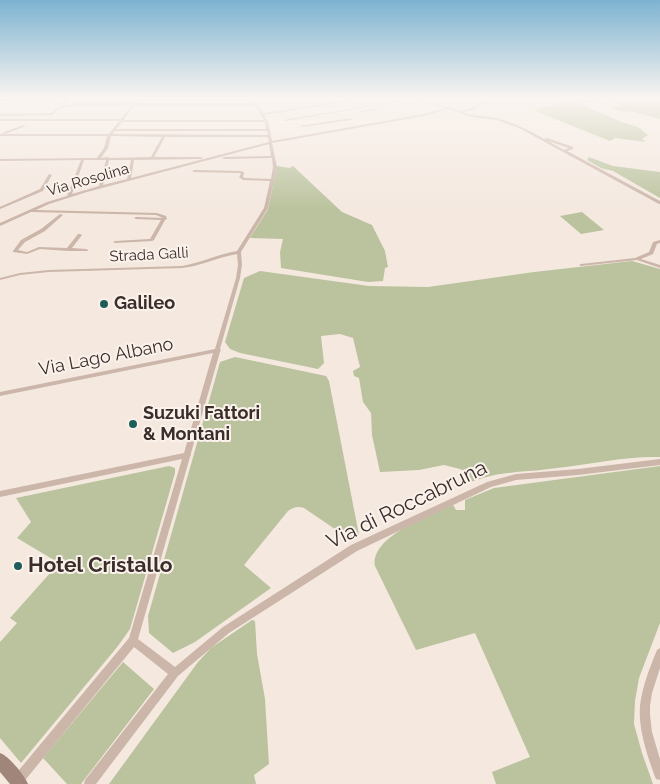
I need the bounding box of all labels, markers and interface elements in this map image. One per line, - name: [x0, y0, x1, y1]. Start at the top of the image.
- street label: Via Rosolina: [45, 160, 131, 200]
- street label: Strada Galli: [109, 244, 189, 266]
- place label: Galileo: [114, 293, 175, 315]
- marker: Galileo: [98, 298, 110, 310]
- street label: Via Lago Albano: [37, 333, 175, 381]
- place label: Suzuki Fattori & Montani: [143, 403, 260, 446]
- marker: Suzuki Fattori & Montani: [127, 418, 139, 430]
- street label: Via di Roccabruna: [323, 455, 491, 555]
- place label: Hotel Cristallo: [28, 553, 173, 579]
- marker: Hotel Cristallo: [12, 560, 24, 572]

